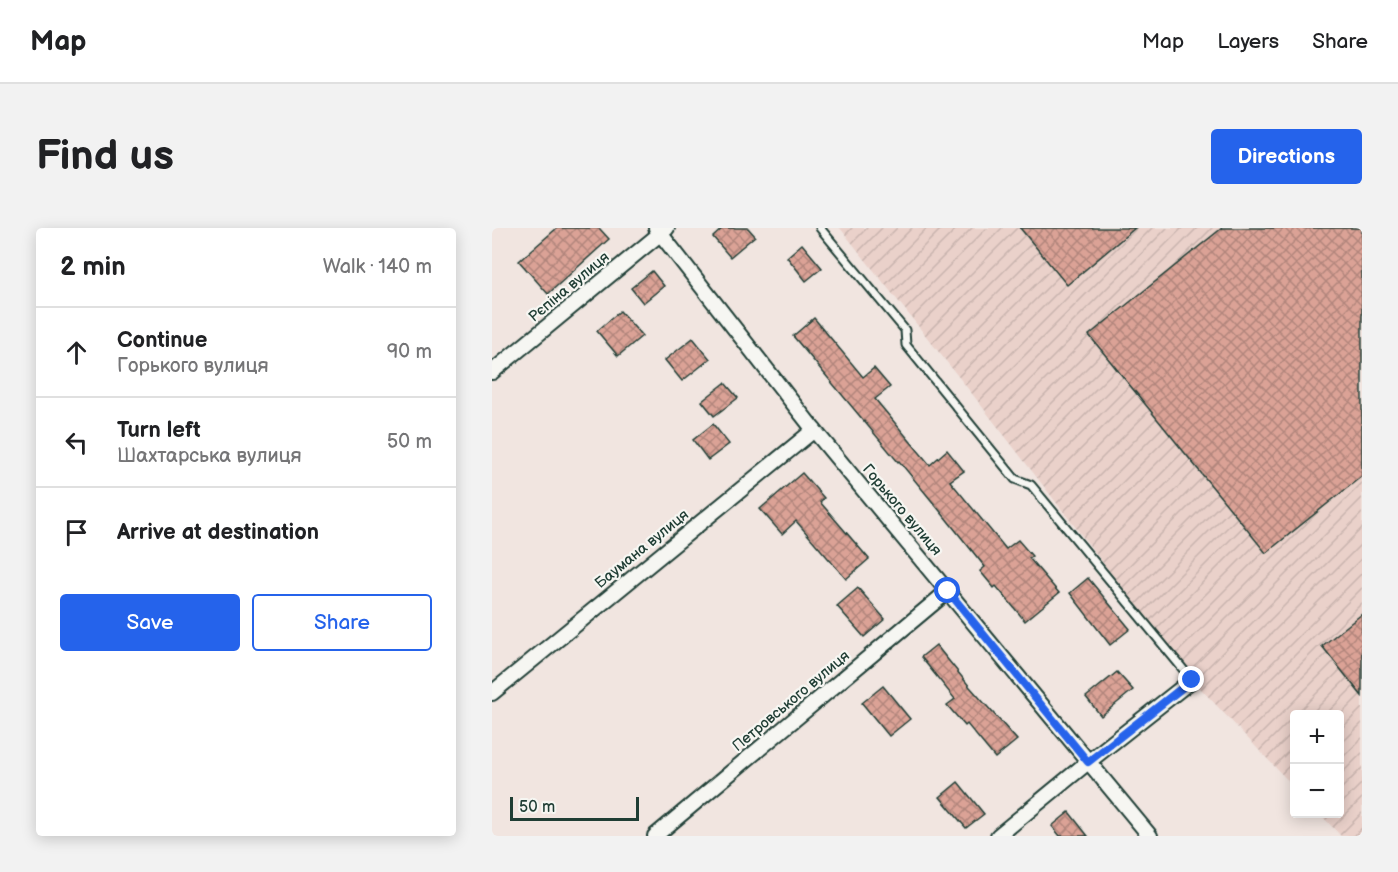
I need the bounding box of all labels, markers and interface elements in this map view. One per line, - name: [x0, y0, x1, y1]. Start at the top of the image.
- text: Map: [30, 25, 86, 58]
- text: Map: [1142, 29, 1184, 54]
- text: Layers: [1217, 29, 1279, 54]
- text: Share: [1312, 29, 1368, 54]
- button: Directions: [1211, 129, 1362, 184]
- text: Find us: [36, 131, 174, 182]
- street label: Рєпіна вулиця: [525, 248, 613, 326]
- text: 2 min: [60, 252, 126, 283]
- text: Walk · 140 m: [323, 255, 432, 279]
- text: Continue: [117, 327, 207, 354]
- icon: ahead: [60, 336, 93, 369]
- text: 90 m: [387, 340, 432, 364]
- text: Горького вулиця: [117, 354, 269, 378]
- text: Turn left: [117, 417, 201, 444]
- icon: left: [60, 426, 93, 459]
- text: 50 m: [387, 430, 432, 454]
- text: Шахтарська вулиця: [117, 444, 302, 468]
- street label: Горького вулиця: [858, 460, 946, 560]
- street label: Баумана вулиця: [591, 505, 693, 593]
- icon: arrive: [60, 516, 93, 549]
- text: Arrive at destination: [117, 519, 319, 546]
- route start: [934, 577, 960, 603]
- button: Save: [60, 594, 240, 651]
- button: Share: [252, 594, 432, 651]
- street label: Петровського вулиця: [728, 646, 854, 756]
- route end: [1178, 666, 1204, 692]
- map controls: [1290, 710, 1344, 818]
- button: +: [1290, 710, 1344, 764]
- button: −: [1290, 764, 1344, 818]
- scale bar: [510, 794, 639, 822]
- text: 50 m: [519, 798, 555, 817]

